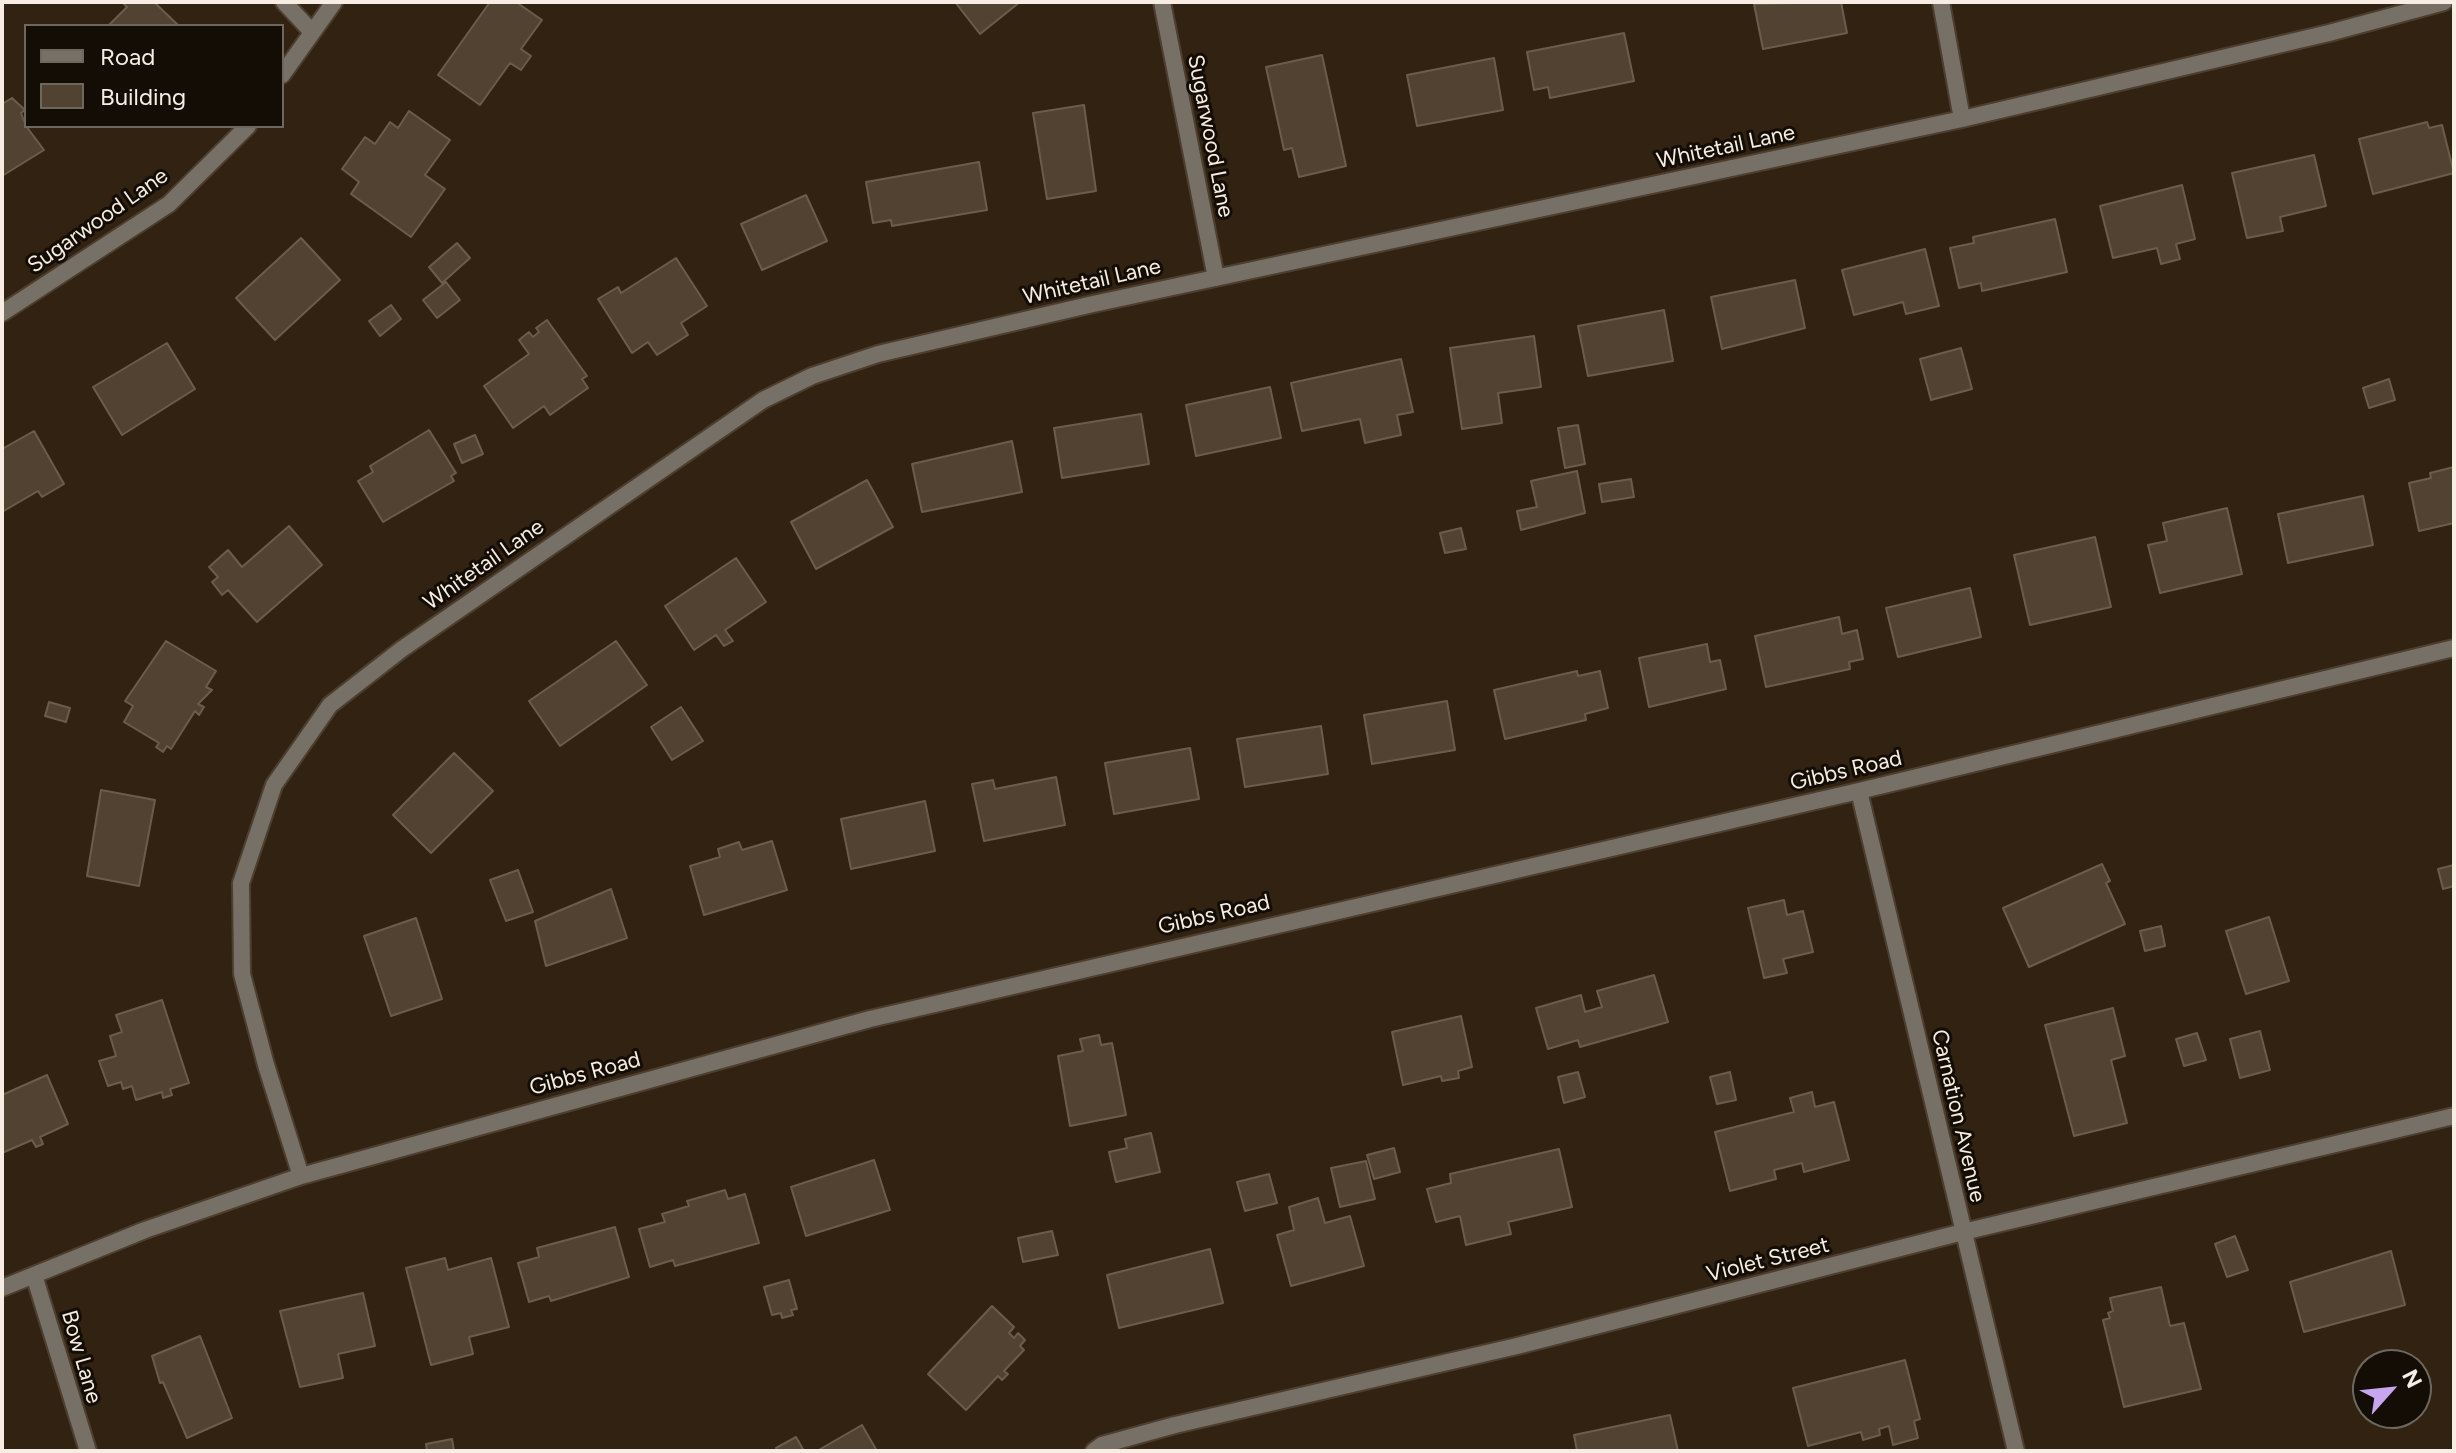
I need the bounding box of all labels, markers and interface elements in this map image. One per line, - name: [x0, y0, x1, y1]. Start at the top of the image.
- legend: [24, 24, 284, 128]
- text: Road: [100, 42, 155, 71]
- street label: Sugarwood Lane: [1181, 52, 1239, 220]
- text: Building: [100, 82, 186, 111]
- street label: Whitetail Lane: [1655, 119, 1797, 175]
- street label: Sugarwood Lane: [23, 163, 173, 279]
- street label: Whitetail Lane: [1021, 253, 1163, 311]
- street label: Whitetail Lane: [419, 514, 549, 616]
- street label: Gibbs Road: [1788, 745, 1904, 797]
- street label: Gibbs Road: [1156, 889, 1272, 941]
- street label: Carnation Avenue: [1925, 1027, 1991, 1205]
- street label: Gibbs Road: [527, 1047, 643, 1101]
- street label: Violet Street: [1704, 1232, 1832, 1288]
- street label: Bow Lane: [55, 1307, 107, 1407]
- north arrow: [2352, 1349, 2432, 1429]
- text: N: [2396, 1365, 2428, 1392]

